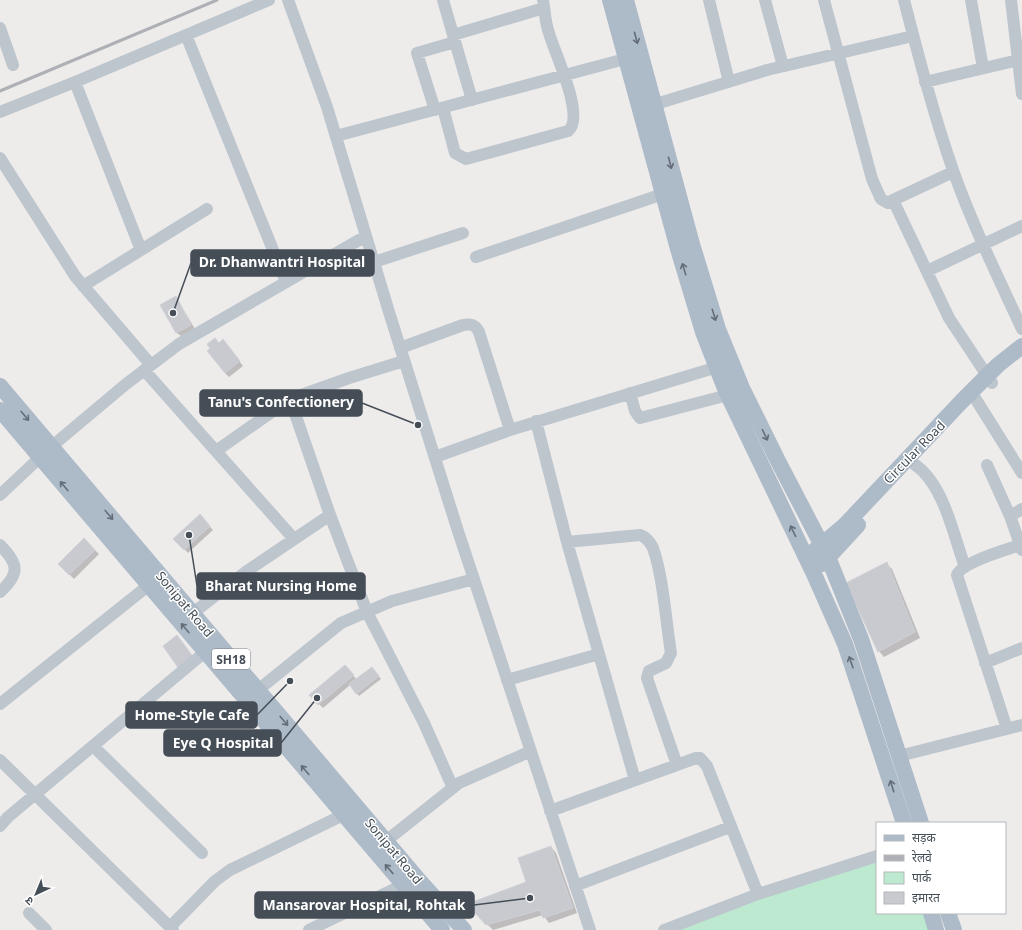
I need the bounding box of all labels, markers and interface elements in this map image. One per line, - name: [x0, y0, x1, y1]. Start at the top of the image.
- one-way arrow: [633, 31, 640, 44]
- one-way arrow: [667, 156, 675, 169]
- callout: Dr. Dhanwantri Hospital: [191, 250, 374, 276]
- text: Dr. Dhanwantri Hospital: [199, 252, 365, 271]
- one-way arrow: [680, 263, 687, 276]
- one-way arrow: [711, 308, 718, 321]
- callout: Tanu's Confectionery: [200, 390, 362, 416]
- text: Tanu's Confectionery: [208, 392, 354, 411]
- one-way arrow: [21, 411, 30, 421]
- street label: Circular Road: [879, 416, 949, 488]
- one-way arrow: [762, 428, 769, 440]
- one-way arrow: [60, 480, 69, 491]
- one-way arrow: [105, 510, 114, 521]
- one-way arrow: [789, 525, 796, 537]
- street label: Sonipat Road: [152, 567, 218, 641]
- callout: Bharat Nursing Home: [197, 573, 365, 599]
- text: Bharat Nursing Home: [205, 576, 357, 595]
- one-way arrow: [180, 622, 189, 633]
- road number: SH18: [212, 649, 250, 669]
- one-way arrow: [847, 656, 854, 669]
- callout: Home-Style Cafe: [126, 702, 257, 728]
- text: Home-Style Cafe: [134, 705, 250, 724]
- one-way arrow: [280, 716, 289, 726]
- callout: Eye Q Hospital: [164, 730, 281, 756]
- text: Eye Q Hospital: [173, 733, 273, 752]
- one-way arrow: [300, 764, 309, 775]
- one-way arrow: [888, 779, 895, 792]
- street label: Sonipat Road: [361, 814, 427, 888]
- legend: [876, 822, 1006, 914]
- text: सड़क: [912, 829, 937, 846]
- text: रेलवे: [912, 849, 932, 866]
- one-way arrow: [385, 864, 394, 874]
- text: पार्क: [912, 869, 932, 886]
- north arrow: [16, 874, 56, 914]
- text: इमारत: [912, 889, 941, 906]
- callout: Mansarovar Hospital, Rohtak: [255, 892, 474, 918]
- text: उ: [21, 894, 36, 909]
- text: Mansarovar Hospital, Rohtak: [263, 895, 466, 914]

